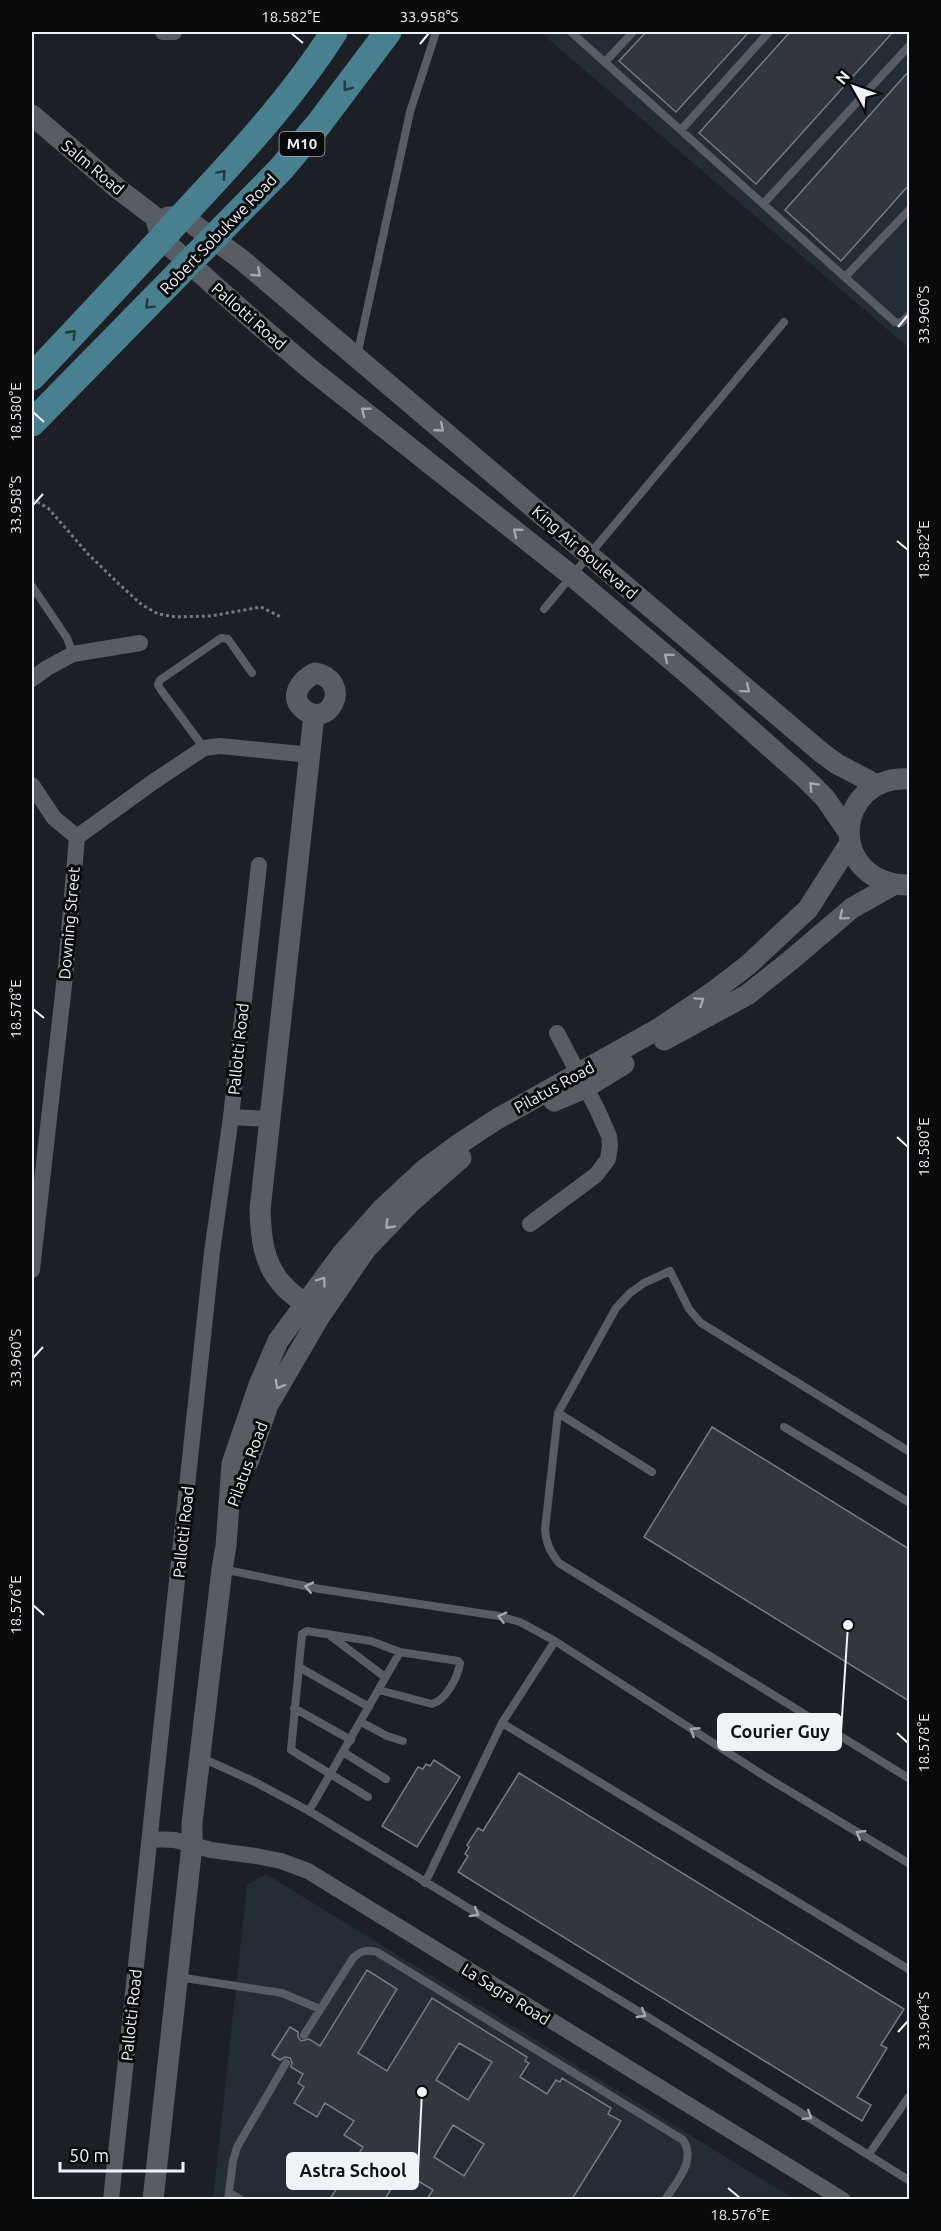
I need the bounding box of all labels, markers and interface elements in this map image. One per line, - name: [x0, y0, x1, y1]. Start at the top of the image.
- text: 18.582°E: [261, 8, 321, 25]
- text: 33.958°S: [400, 8, 458, 25]
- north arrow: [824, 57, 884, 117]
- text: N: [832, 67, 853, 88]
- one-way arrow: [344, 81, 355, 92]
- road number: M10: [280, 132, 324, 156]
- street label: Salm Road: [58, 136, 128, 198]
- street label: Robert Sobukwe Road: [156, 170, 280, 298]
- one-way arrow: [215, 170, 226, 180]
- one-way arrow: [250, 266, 261, 277]
- street label: Pallotti Road: [208, 279, 290, 353]
- text: 33.960°S: [915, 286, 932, 344]
- one-way arrow: [145, 298, 156, 309]
- one-way arrow: [65, 331, 76, 341]
- text: 18.580°E: [7, 382, 24, 442]
- one-way arrow: [361, 407, 372, 418]
- one-way arrow: [433, 421, 444, 432]
- text: 33.958°S: [7, 476, 24, 534]
- street label: King Air Boulevard: [529, 502, 641, 602]
- text: 18.582°E: [915, 520, 932, 580]
- one-way arrow: [513, 529, 524, 540]
- one-way arrow: [664, 653, 675, 664]
- one-way arrow: [739, 682, 750, 693]
- one-way arrow: [810, 783, 821, 794]
- street label: Downing Street: [55, 865, 83, 980]
- one-way arrow: [839, 909, 850, 920]
- text: 18.578°E: [7, 979, 24, 1039]
- one-way arrow: [694, 997, 705, 1008]
- street label: Pallotti Road: [224, 1002, 252, 1096]
- street label: Pilatus Road: [511, 1058, 597, 1116]
- text: 18.580°E: [915, 1117, 932, 1177]
- one-way arrow: [386, 1217, 397, 1228]
- one-way arrow: [315, 1277, 326, 1288]
- text: 33.960°S: [7, 1329, 24, 1387]
- one-way arrow: [275, 1379, 287, 1389]
- street label: Pilatus Road: [223, 1419, 271, 1509]
- street label: Pallotti Road: [169, 1485, 197, 1579]
- text: 18.576°E: [7, 1575, 24, 1635]
- one-way arrow: [304, 1581, 314, 1594]
- one-way arrow: [497, 1612, 507, 1625]
- text: 18.578°E: [915, 1713, 932, 1773]
- callout: Courier Guy: [718, 1714, 841, 1750]
- text: Courier Guy: [730, 1721, 830, 1741]
- one-way arrow: [690, 1726, 700, 1738]
- one-way arrow: [856, 1829, 866, 1841]
- one-way arrow: [469, 1906, 479, 1918]
- street label: La Sagra Road: [459, 1960, 553, 2028]
- street label: Pallotti Road: [117, 1968, 145, 2062]
- text: 33.964°S: [915, 1992, 932, 2050]
- one-way arrow: [636, 2007, 646, 2019]
- one-way arrow: [802, 2109, 812, 2121]
- scale bar: [60, 2135, 183, 2173]
- text: 50 m: [69, 2145, 109, 2165]
- callout: Astra School: [287, 2153, 418, 2189]
- text: Astra School: [299, 2160, 407, 2180]
- text: 18.576°E: [710, 2206, 770, 2223]

